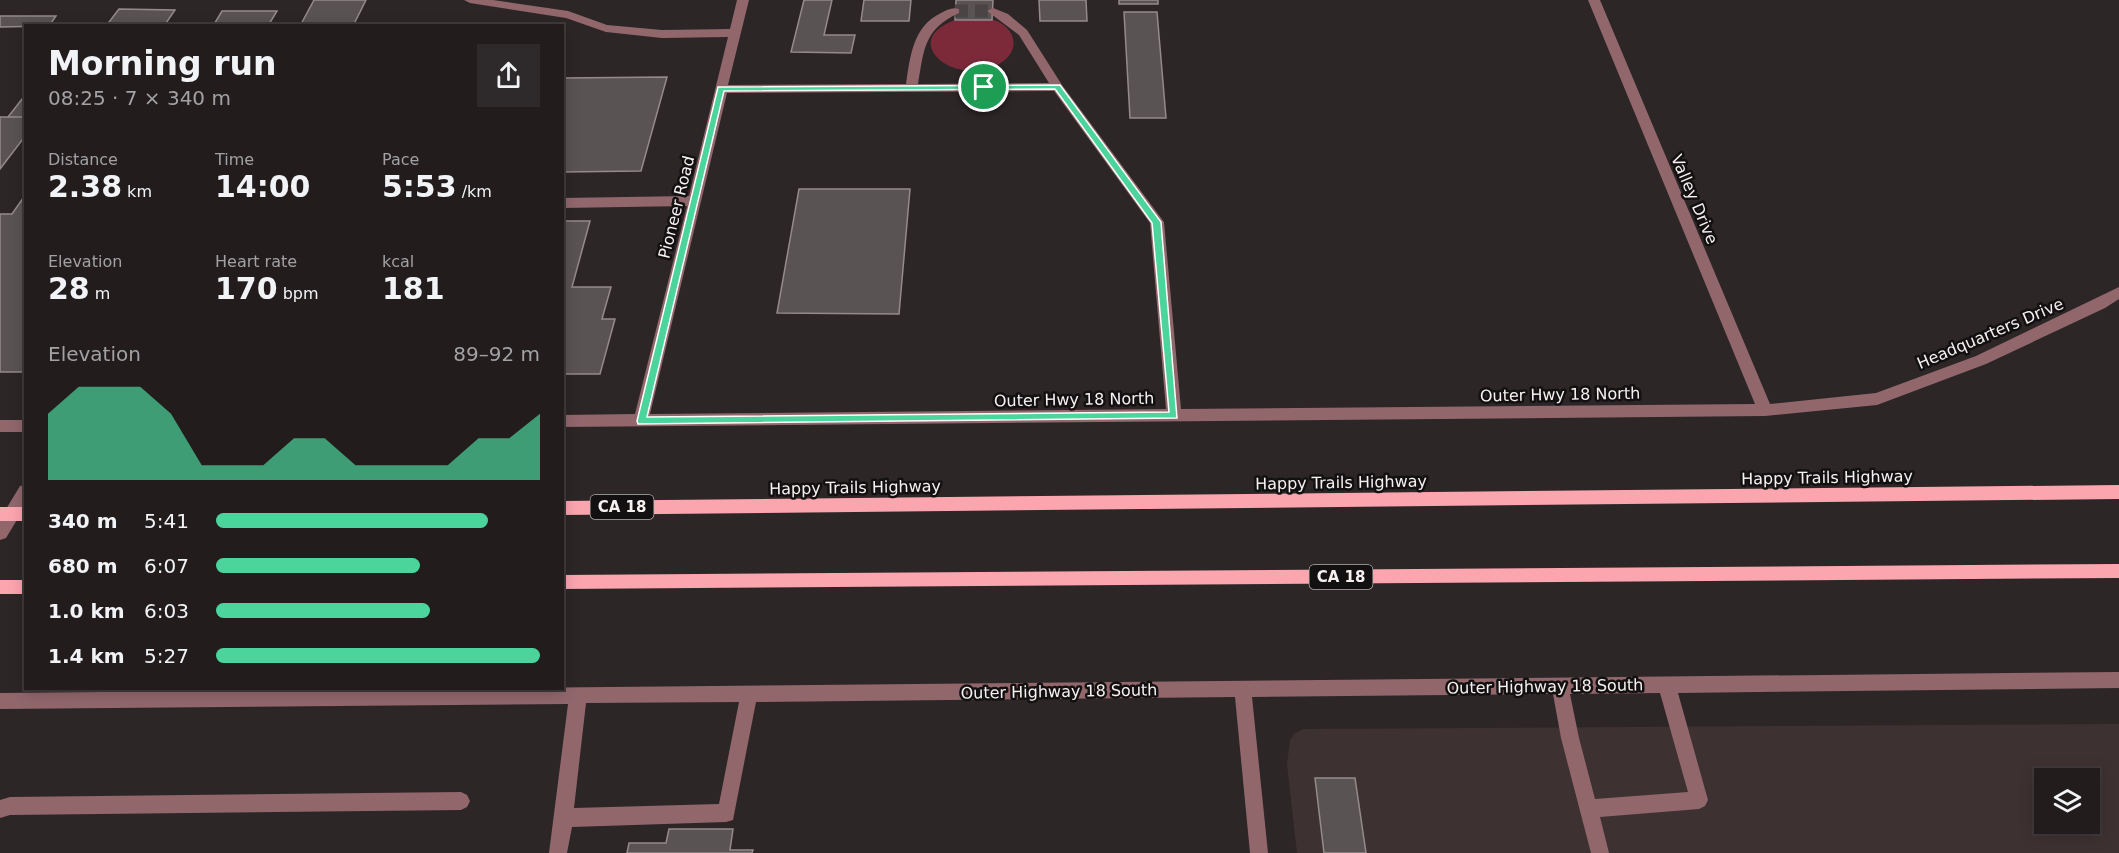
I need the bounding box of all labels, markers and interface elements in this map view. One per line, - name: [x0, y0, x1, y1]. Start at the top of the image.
- text: Morning run: [48, 44, 276, 83]
- button: share: [477, 44, 540, 107]
- pin: [958, 61, 1009, 112]
- icon: arrive: [967, 70, 1000, 103]
- text: 08:25 · 7 × 340 m: [48, 86, 231, 110]
- text: Distance: [48, 150, 118, 169]
- text: Time: [215, 150, 254, 169]
- text: Pace: [382, 150, 419, 169]
- street label: Valley Drive: [1667, 152, 1722, 247]
- street label: Pioneer Road: [655, 154, 698, 260]
- text: 2.38: [48, 169, 122, 204]
- text: 14:00: [215, 169, 311, 204]
- text: 5:53: [382, 169, 457, 204]
- text: km: [122, 182, 152, 201]
- text: /km: [457, 182, 492, 201]
- text: Elevation: [48, 252, 122, 271]
- text: Heart rate: [215, 252, 297, 271]
- text: kcal: [382, 252, 414, 271]
- text: 28: [48, 271, 90, 306]
- text: 170: [215, 271, 278, 306]
- text: 181: [382, 271, 445, 306]
- text: m: [90, 284, 110, 303]
- text: bpm: [278, 284, 319, 303]
- street label: Headquarters Drive: [1914, 294, 2066, 373]
- text: Elevation: [48, 342, 141, 366]
- text: 89–92 m: [453, 342, 540, 366]
- street label: Outer Hwy 18 North: [1480, 384, 1640, 405]
- street label: Outer Hwy 18 North: [994, 389, 1154, 410]
- street label: Happy Trails Highway: [1741, 467, 1913, 488]
- street label: Happy Trails Highway: [1255, 472, 1427, 493]
- street label: Happy Trails Highway: [769, 477, 941, 498]
- road number: CA 18: [590, 495, 654, 519]
- text: 340 m: [48, 509, 118, 533]
- text: 5:41: [144, 509, 189, 533]
- text: 680 m: [48, 554, 118, 578]
- text: 6:07: [144, 554, 189, 578]
- road number: CA 18: [1310, 565, 1372, 589]
- text: 1.0 km: [48, 599, 125, 623]
- text: 6:03: [144, 599, 189, 623]
- text: 1.4 km: [48, 644, 125, 668]
- text: 5:27: [144, 644, 189, 668]
- street label: Outer Highway 18 South: [1447, 675, 1644, 698]
- street label: Outer Highway 18 South: [961, 680, 1158, 703]
- map controls: [2034, 768, 2100, 834]
- button: layers: [2034, 768, 2100, 834]

